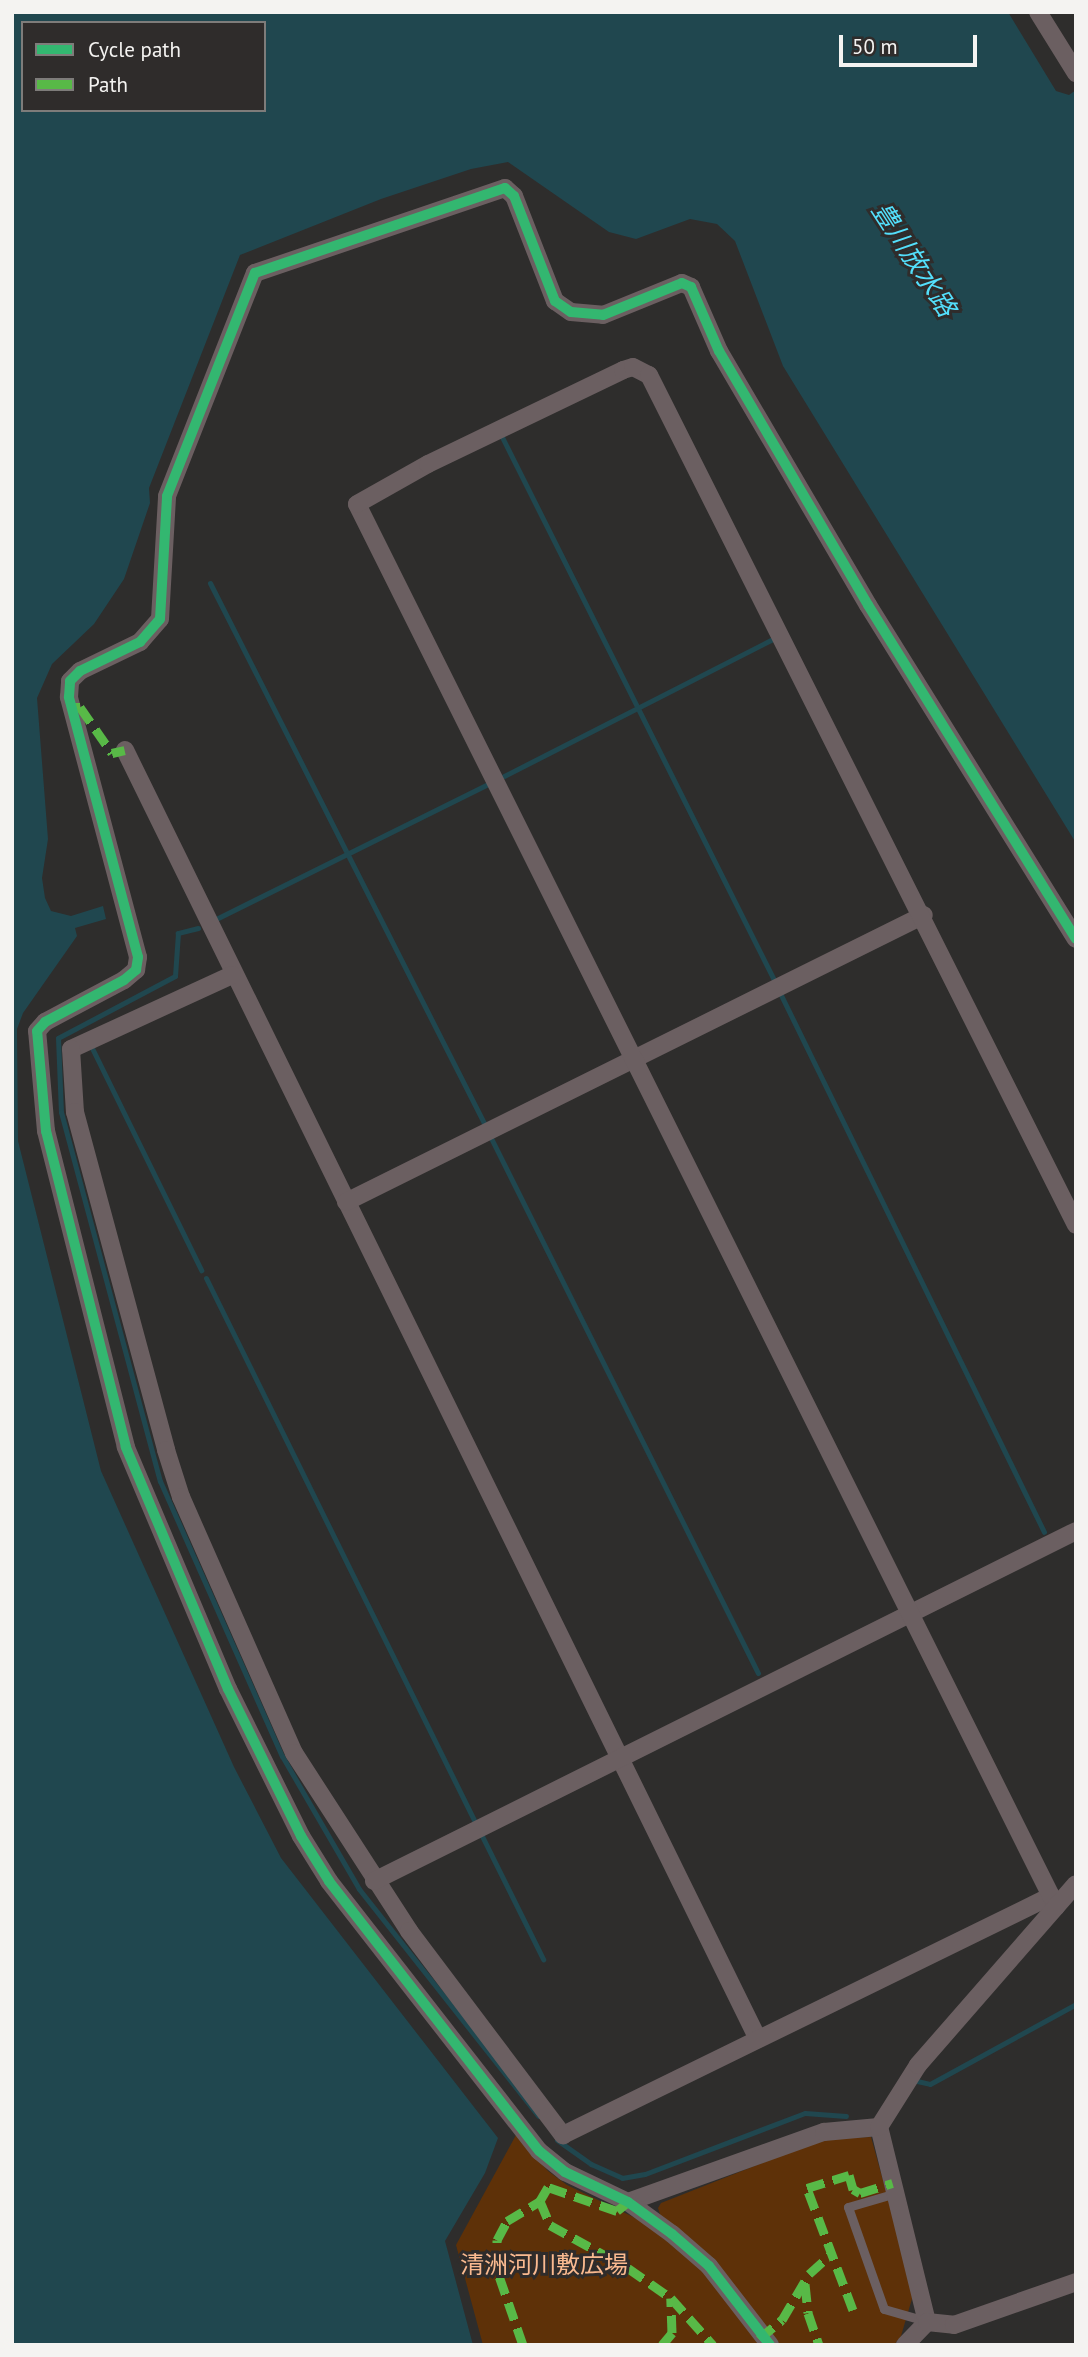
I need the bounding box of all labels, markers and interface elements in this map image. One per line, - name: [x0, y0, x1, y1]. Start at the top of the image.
- legend: [21, 21, 266, 112]
- scale bar: [843, 21, 981, 65]
- text: 50 m: [852, 33, 898, 60]
- text: Cycle path: [88, 36, 181, 63]
- text: Path: [88, 71, 128, 98]
- water label: 豊川放水路: [866, 196, 962, 322]
- park label: 清洲河川敷広場: [460, 2251, 628, 2279]

